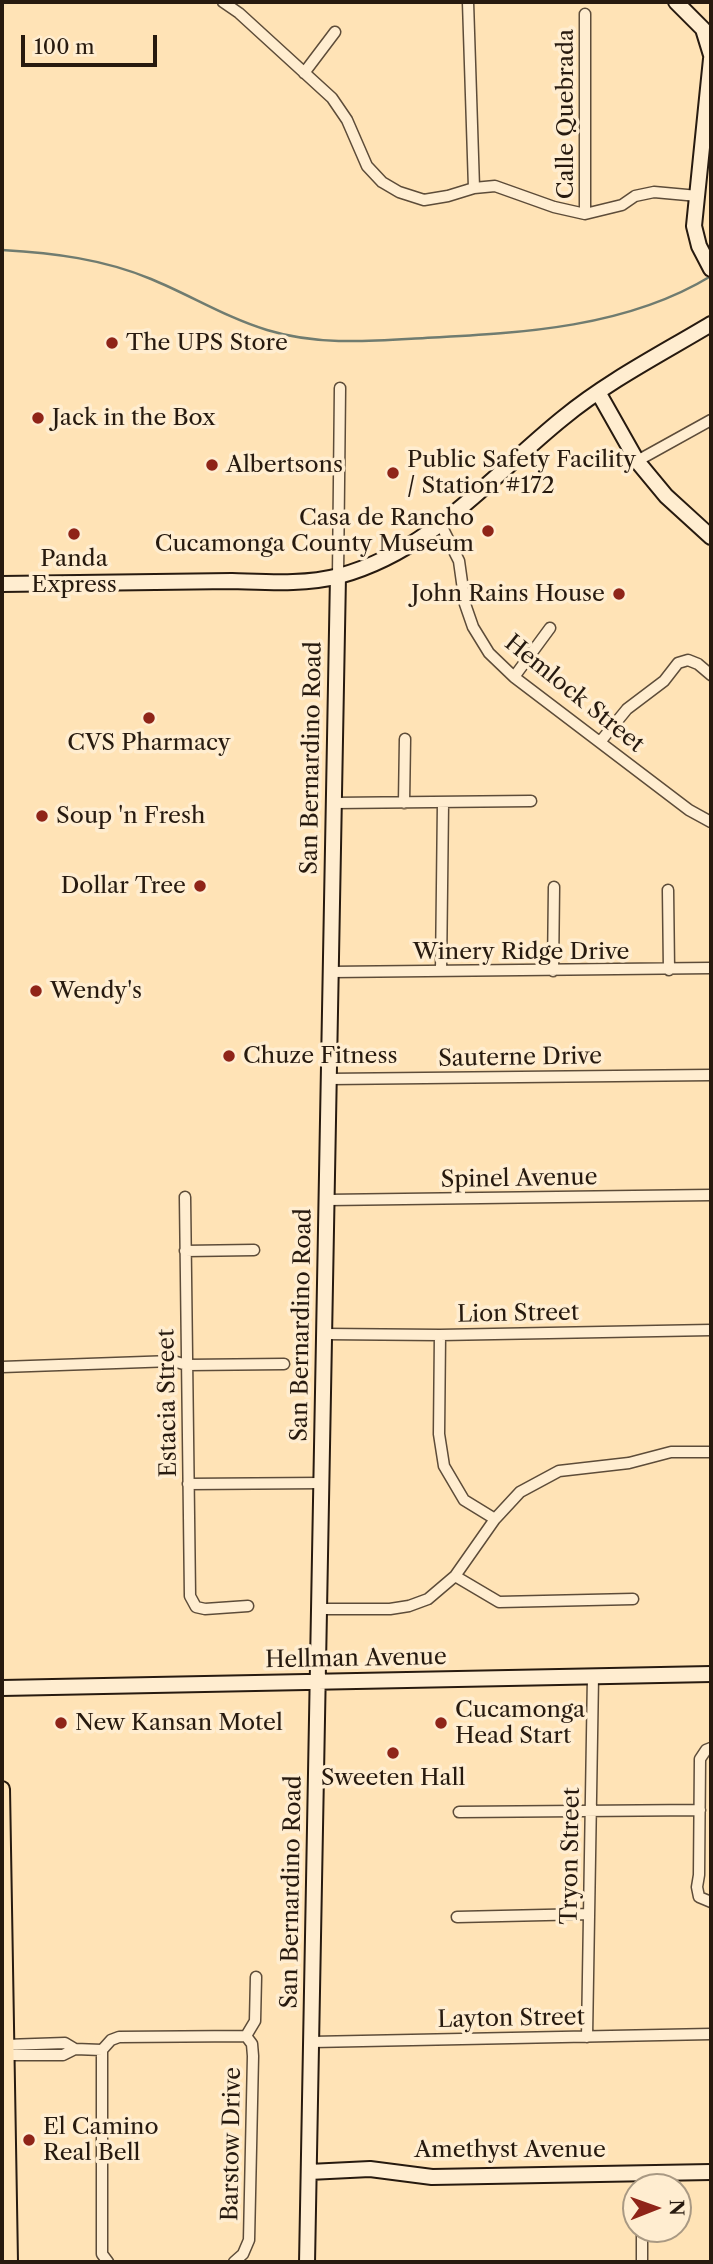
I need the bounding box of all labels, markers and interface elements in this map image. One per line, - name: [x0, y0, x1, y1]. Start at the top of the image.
- scale bar: [24, 21, 161, 65]
- street label: Calle Quebrada: [552, 29, 580, 199]
- text: 100 m: [34, 34, 95, 59]
- place label: The UPS Store: [126, 329, 288, 357]
- marker: The UPS Store: [104, 335, 120, 351]
- place label: Jack in the Box: [52, 404, 215, 432]
- marker: Jack in the Box: [30, 410, 46, 426]
- place label: Public Safety Facility / Station #172: [407, 446, 636, 500]
- place label: Albertsons: [226, 451, 343, 479]
- marker: Albertsons: [204, 457, 220, 473]
- marker: Public Safety Facility / Station #172: [385, 465, 401, 481]
- place label: Casa de Rancho Cucamonga County Museum: [155, 504, 474, 558]
- marker: Casa de Rancho Cucamonga County Museum: [480, 523, 496, 539]
- marker: Panda Express: [66, 526, 82, 542]
- place label: Panda Express: [31, 545, 117, 599]
- place label: John Rains House: [411, 580, 605, 608]
- marker: John Rains House: [611, 586, 627, 602]
- street label: Hemlock Street: [499, 629, 649, 759]
- street label: San Bernardino Road: [296, 641, 328, 875]
- marker: CVS Pharmacy: [141, 710, 157, 726]
- place label: CVS Pharmacy: [67, 729, 231, 757]
- place label: Soup 'n Fresh: [56, 802, 205, 830]
- marker: Soup 'n Fresh: [34, 808, 50, 824]
- place label: Dollar Tree: [61, 872, 186, 900]
- marker: Dollar Tree: [192, 878, 208, 894]
- street label: Winery Ridge Drive: [413, 938, 629, 966]
- place label: Wendy's: [50, 977, 142, 1005]
- marker: Wendy's: [28, 983, 44, 999]
- place label: Chuze Fitness: [243, 1042, 398, 1070]
- street label: Sauterne Drive: [438, 1043, 602, 1073]
- marker: Chuze Fitness: [221, 1048, 237, 1064]
- street label: Spinel Avenue: [440, 1164, 598, 1194]
- street label: San Bernardino Road: [286, 1208, 318, 1442]
- street label: Lion Street: [457, 1299, 579, 1329]
- street label: Estacia Street: [153, 1329, 183, 1477]
- street label: Hellman Avenue: [265, 1644, 447, 1674]
- place label: Cucamonga Head Start: [455, 1696, 585, 1750]
- place label: New Kansan Motel: [75, 1709, 283, 1737]
- marker: New Kansan Motel: [53, 1715, 69, 1731]
- marker: Cucamonga Head Start: [433, 1715, 449, 1731]
- marker: Sweeten Hall: [385, 1745, 401, 1761]
- place label: Sweeten Hall: [321, 1764, 465, 1792]
- street label: San Bernardino Road: [276, 1775, 308, 2009]
- street label: Tryon Street: [556, 1787, 586, 1925]
- street label: Layton Street: [437, 2004, 585, 2034]
- street label: Barstow Drive: [217, 2067, 247, 2221]
- place label: El Camino Real Bell: [43, 2113, 159, 2167]
- marker: El Camino Real Bell: [21, 2132, 37, 2148]
- street label: Amethyst Avenue: [414, 2136, 606, 2164]
- north arrow: [622, 2173, 692, 2243]
- text: N: [665, 2199, 688, 2216]

